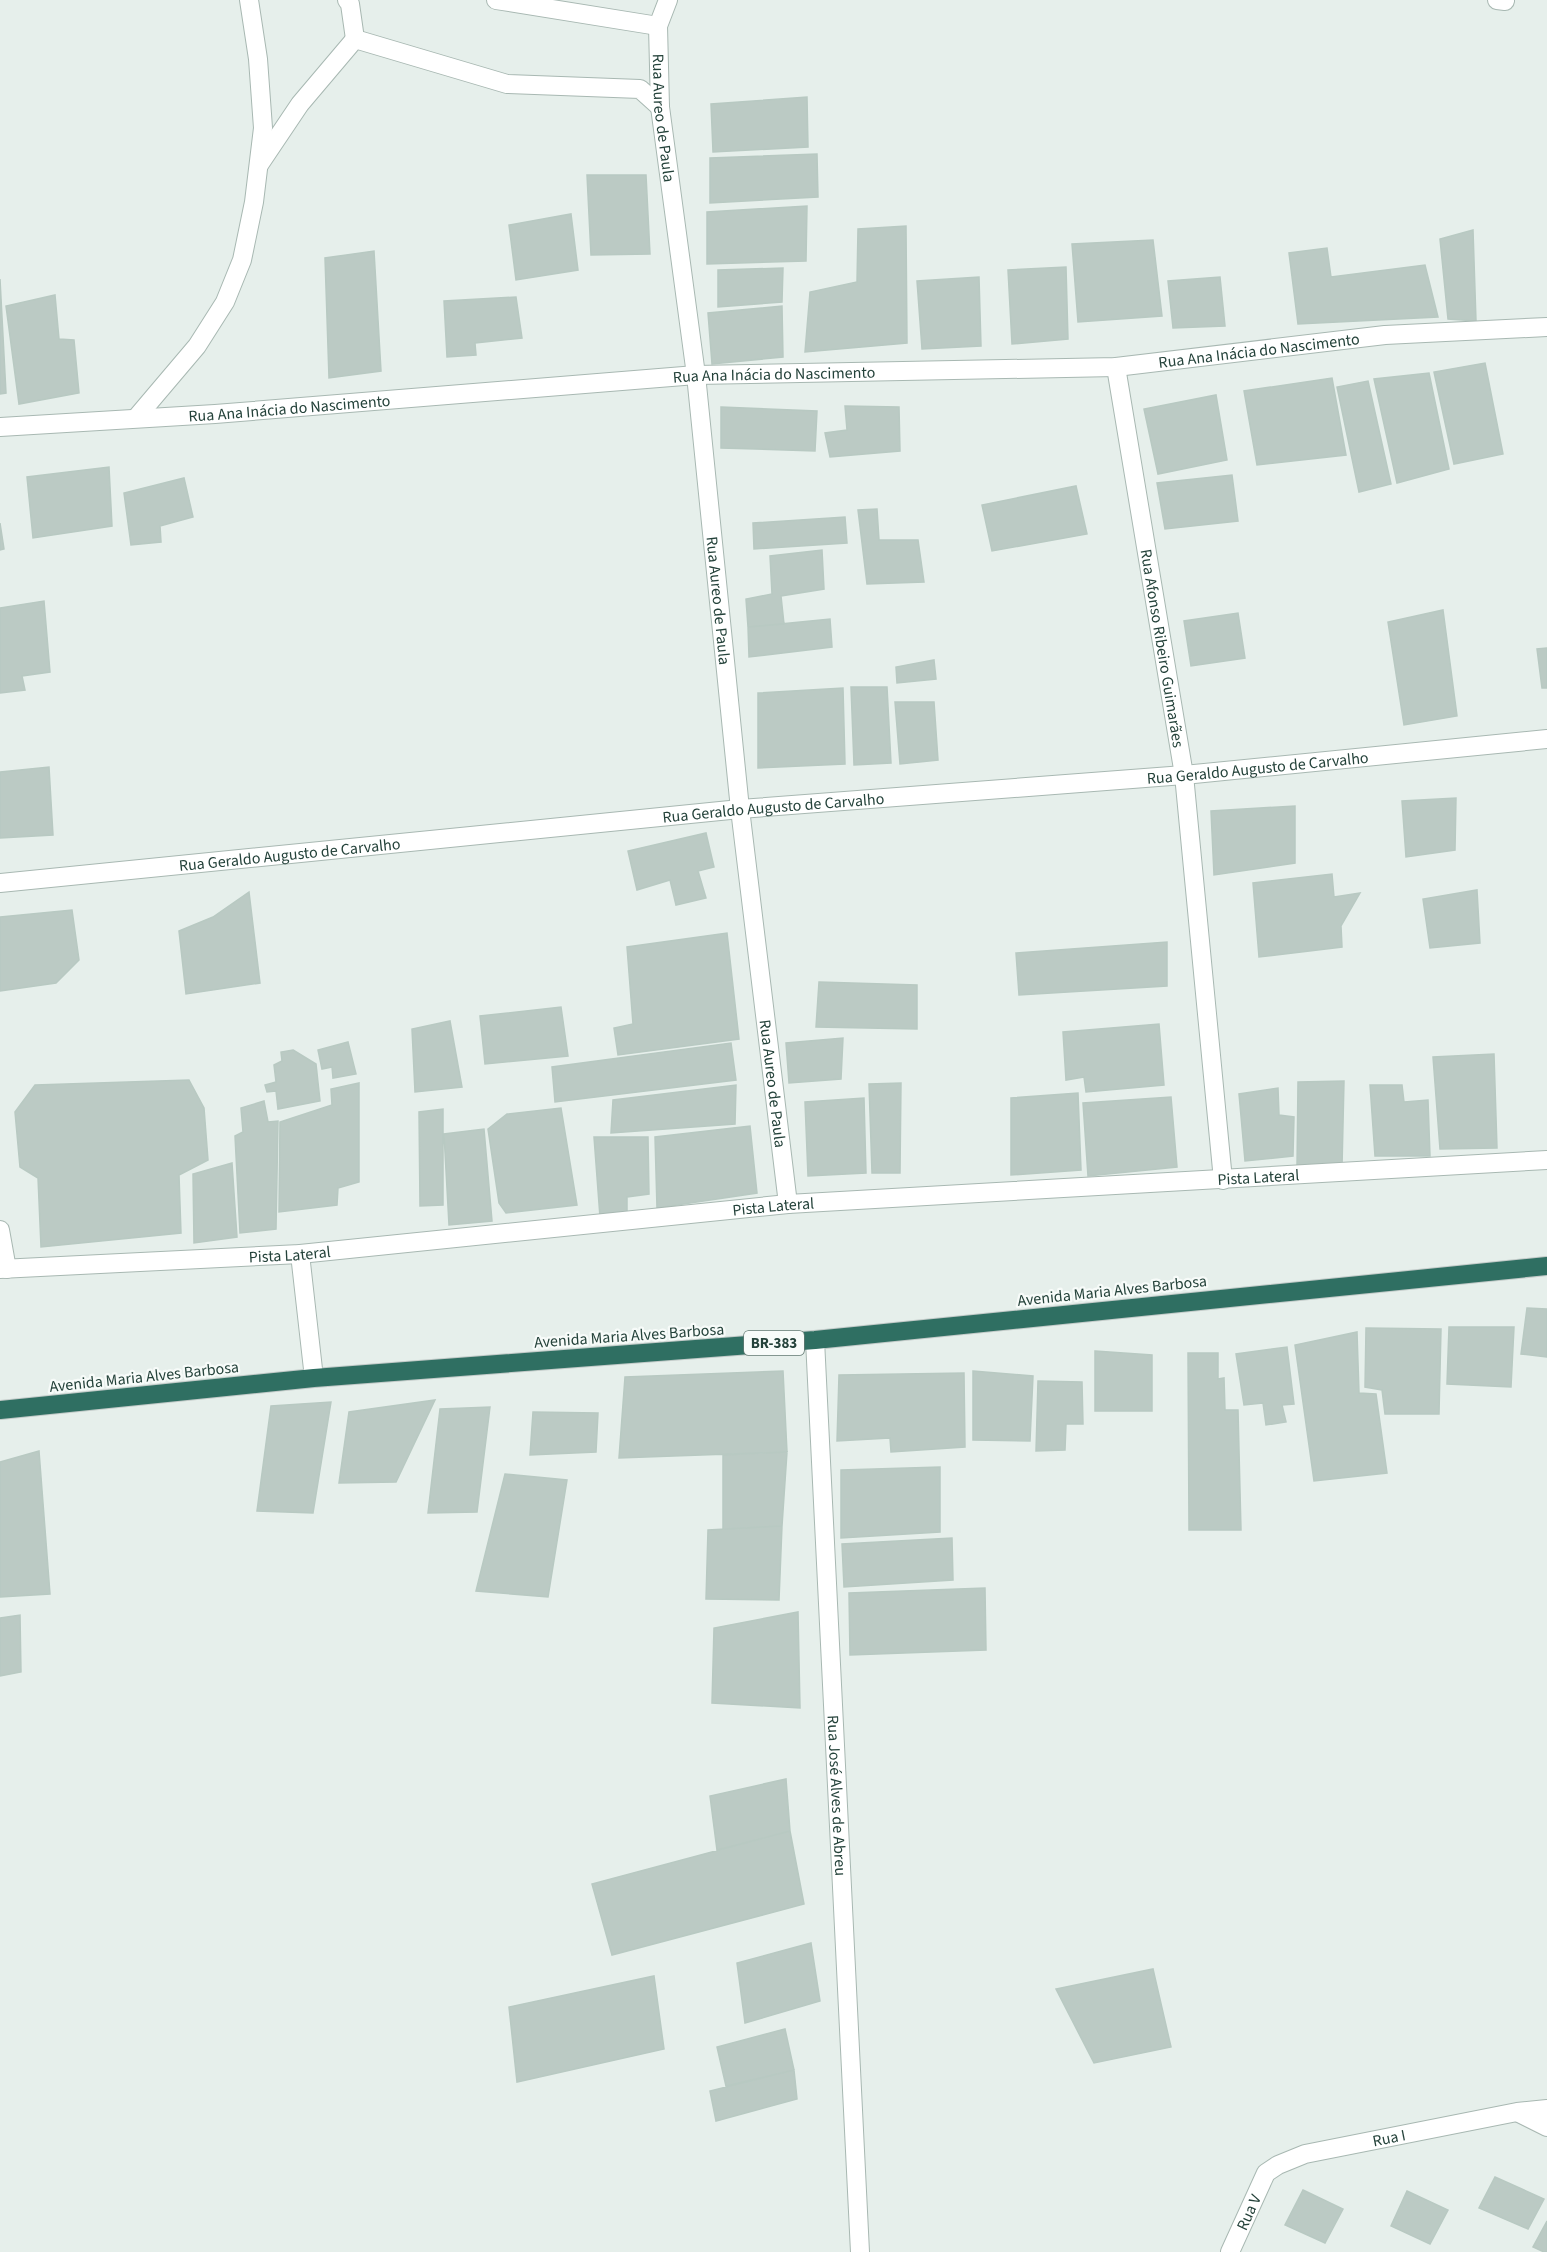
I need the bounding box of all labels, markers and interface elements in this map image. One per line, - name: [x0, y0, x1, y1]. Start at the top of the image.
- street label: Rua Aureo de Paula: [647, 53, 680, 184]
- street label: Rua Ana Inácia do Nascimento: [1157, 328, 1361, 374]
- street label: Rua Ana Inácia do Nascimento: [672, 362, 875, 389]
- street label: Rua Ana Inácia do Nascimento: [188, 390, 391, 428]
- street label: Rua Aureo de Paula: [700, 535, 735, 666]
- street label: Rua Afonso Ribeiro Guimarães: [1134, 547, 1189, 750]
- street label: Rua Geraldo Augusto de Carvalho: [1146, 747, 1370, 790]
- street label: Rua Geraldo Augusto de Carvalho: [661, 788, 885, 829]
- street label: Rua Geraldo Augusto de Carvalho: [178, 833, 402, 877]
- street label: Rua Aureo de Paula: [754, 1018, 791, 1149]
- street label: Pista Lateral: [1217, 1164, 1300, 1191]
- street label: Pista Lateral: [731, 1193, 815, 1222]
- street label: Pista Lateral: [248, 1241, 332, 1269]
- street label: Avenida Maria Alves Barbosa: [1016, 1270, 1208, 1312]
- street label: Avenida Maria Alves Barbosa: [533, 1318, 725, 1354]
- road number: BR-383: [744, 1331, 804, 1355]
- street label: Avenida Maria Alves Barbosa: [48, 1356, 240, 1398]
- street label: Rua José Alves de Abreu: [822, 1715, 851, 1876]
- street label: Rua I: [1371, 2124, 1408, 2152]
- street label: Rua V: [1231, 2190, 1267, 2234]

